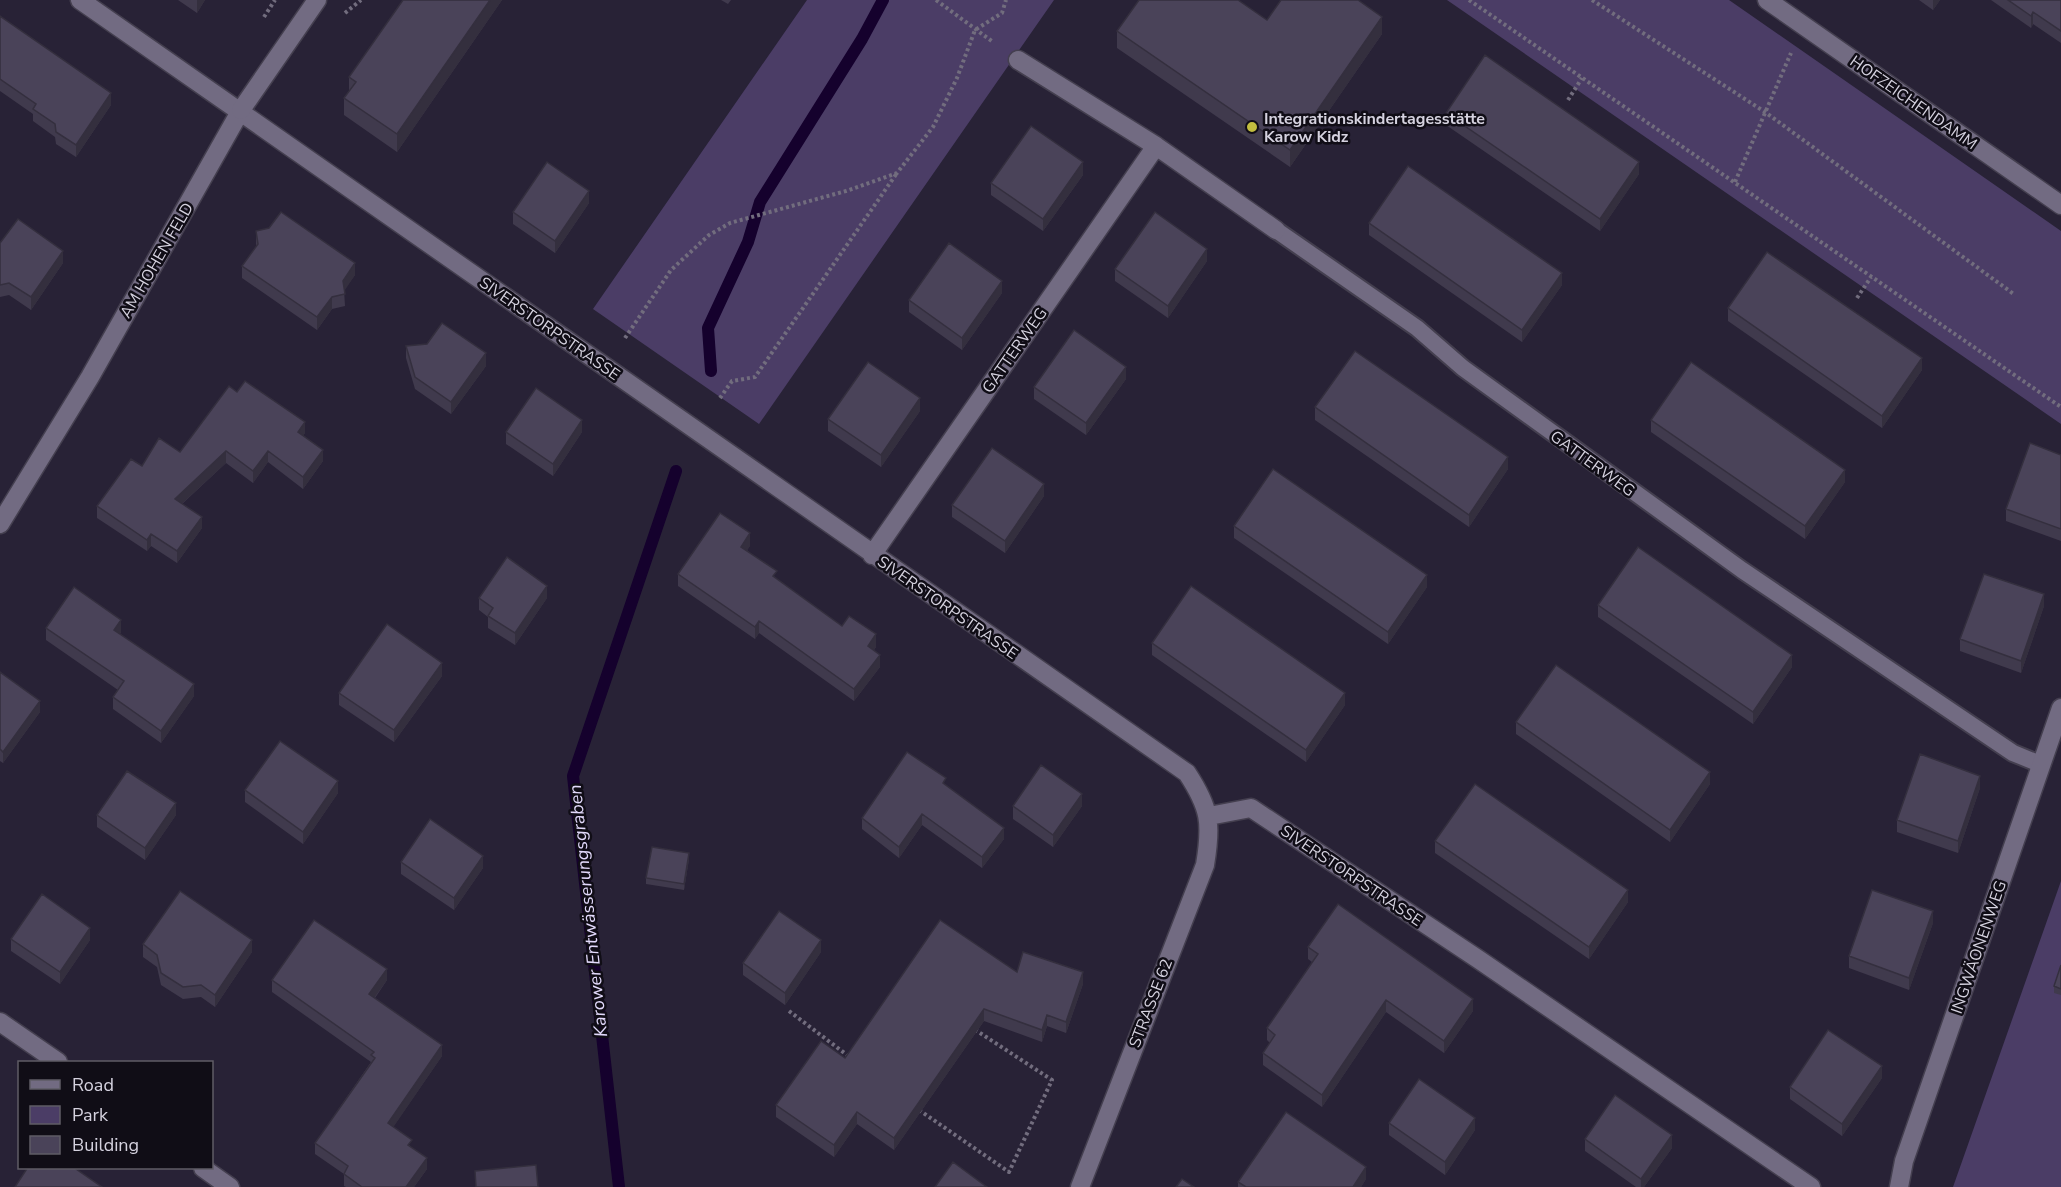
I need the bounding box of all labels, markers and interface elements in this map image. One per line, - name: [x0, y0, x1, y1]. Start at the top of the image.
- street label: HOFZEICHENDAMM: [1845, 51, 1981, 155]
- place label: Integrationskindertagesstätte Karow Kidz: [1264, 108, 1485, 148]
- marker: Integrationskindertagesstätte Karow Kidz: [1245, 120, 1259, 134]
- street label: AM HOHEN FELD: [115, 199, 199, 322]
- street label: SIVERSTORPSTRASSE: [475, 272, 624, 386]
- street label: GATTERWEG: [977, 303, 1052, 398]
- street label: GATTERWEG: [1546, 426, 1639, 502]
- street label: SIVERSTORPSTRASSE: [873, 551, 1022, 665]
- water label: Karower Entwässerungsgraben: [563, 783, 613, 1039]
- street label: SIVERSTORPSTRASSE: [1276, 820, 1427, 932]
- street label: INGWÄONENWEG: [1946, 878, 2012, 1017]
- street label: STRASSE 62: [1124, 956, 1178, 1051]
- legend: [18, 1061, 213, 1169]
- text: Road: [72, 1073, 114, 1097]
- text: Park: [72, 1103, 109, 1127]
- text: Building: [72, 1133, 139, 1157]

